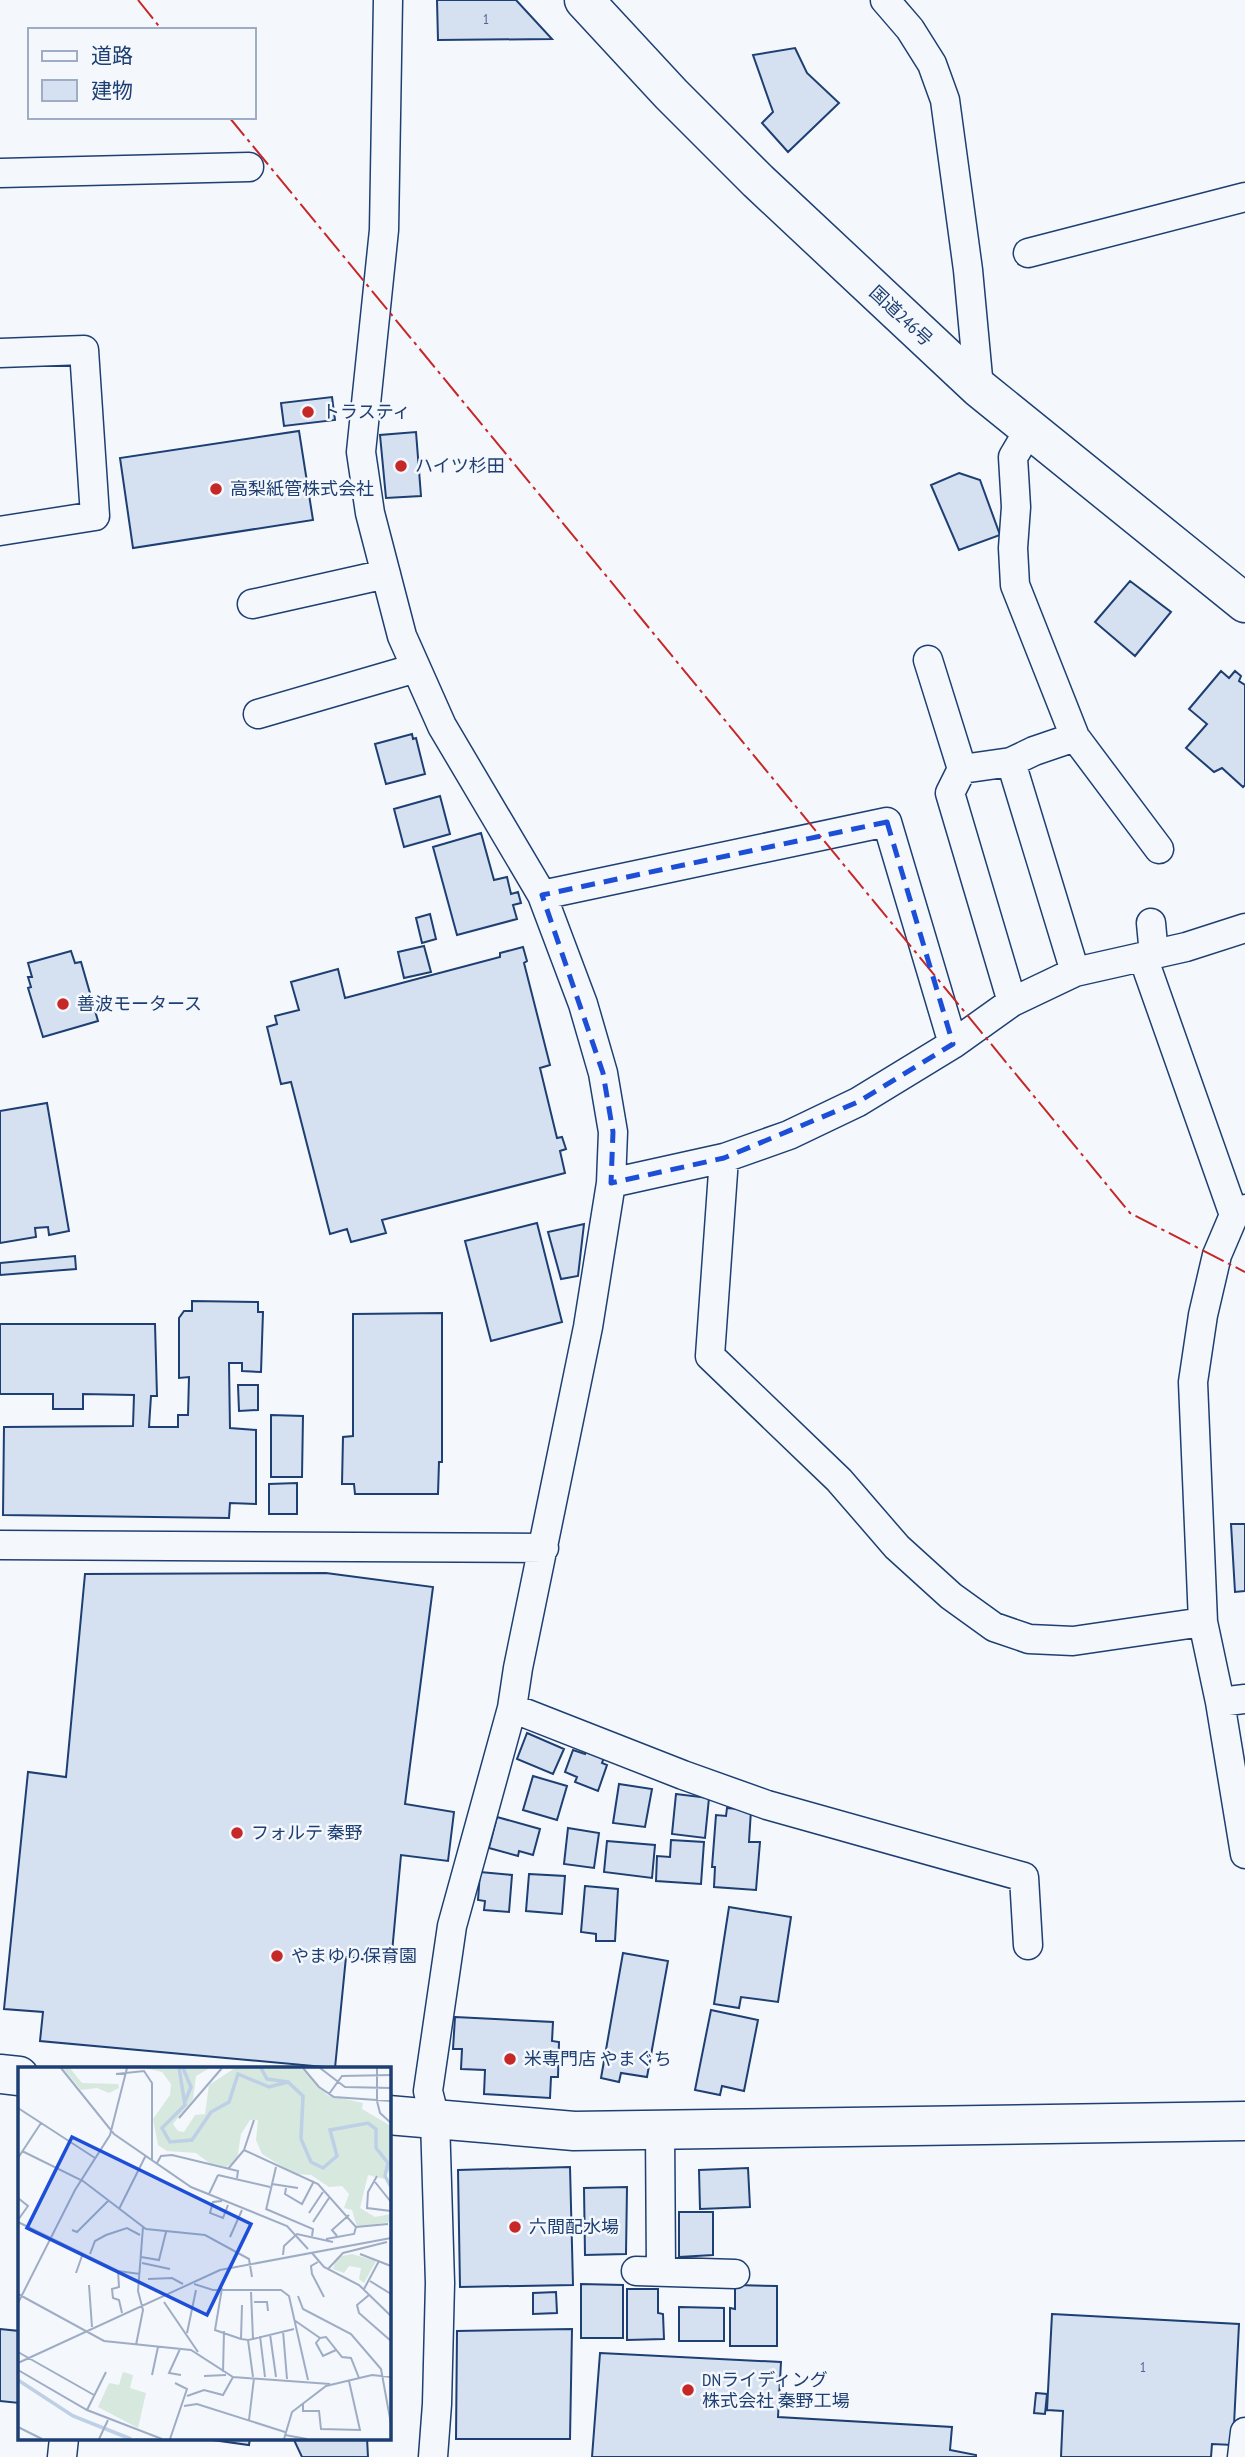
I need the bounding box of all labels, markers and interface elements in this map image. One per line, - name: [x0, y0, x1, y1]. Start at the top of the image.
- house number: 1: [483, 10, 489, 28]
- legend: [28, 28, 256, 119]
- text: 道路: [91, 42, 133, 69]
- text: 建物: [91, 77, 133, 104]
- street label: 国道246号: [865, 281, 938, 351]
- place label: トラスティ: [322, 400, 411, 423]
- marker: トラスティ: [300, 404, 316, 420]
- place label: ハイツ杉田: [415, 454, 505, 477]
- marker: ハイツ杉田: [393, 458, 409, 474]
- place label: 高梨紙管株式会社: [230, 477, 374, 500]
- marker: 高梨紙管株式会社: [208, 481, 224, 497]
- place label: 善波モータース: [77, 992, 202, 1015]
- marker: 善波モータース: [55, 996, 71, 1012]
- place label: フォルテ 秦野: [251, 1821, 363, 1844]
- marker: フォルテ 秦野: [229, 1825, 245, 1841]
- place label: やまゆり保育園: [291, 1944, 417, 1967]
- marker: やまゆり保育園: [269, 1948, 285, 1964]
- place label: 米専門店 やまぐち: [524, 2047, 672, 2070]
- marker: 米専門店 やまぐち: [502, 2051, 518, 2067]
- inset map: [18, 2067, 390, 2440]
- place label: 六間配水場: [529, 2215, 619, 2238]
- marker: 六間配水場: [507, 2219, 523, 2235]
- house number: 1: [1140, 2358, 1146, 2376]
- place label: DNライディング 株式会社 秦野工場: [702, 2368, 850, 2412]
- marker: DNライディング 株式会社 秦野工場: [680, 2382, 696, 2398]

